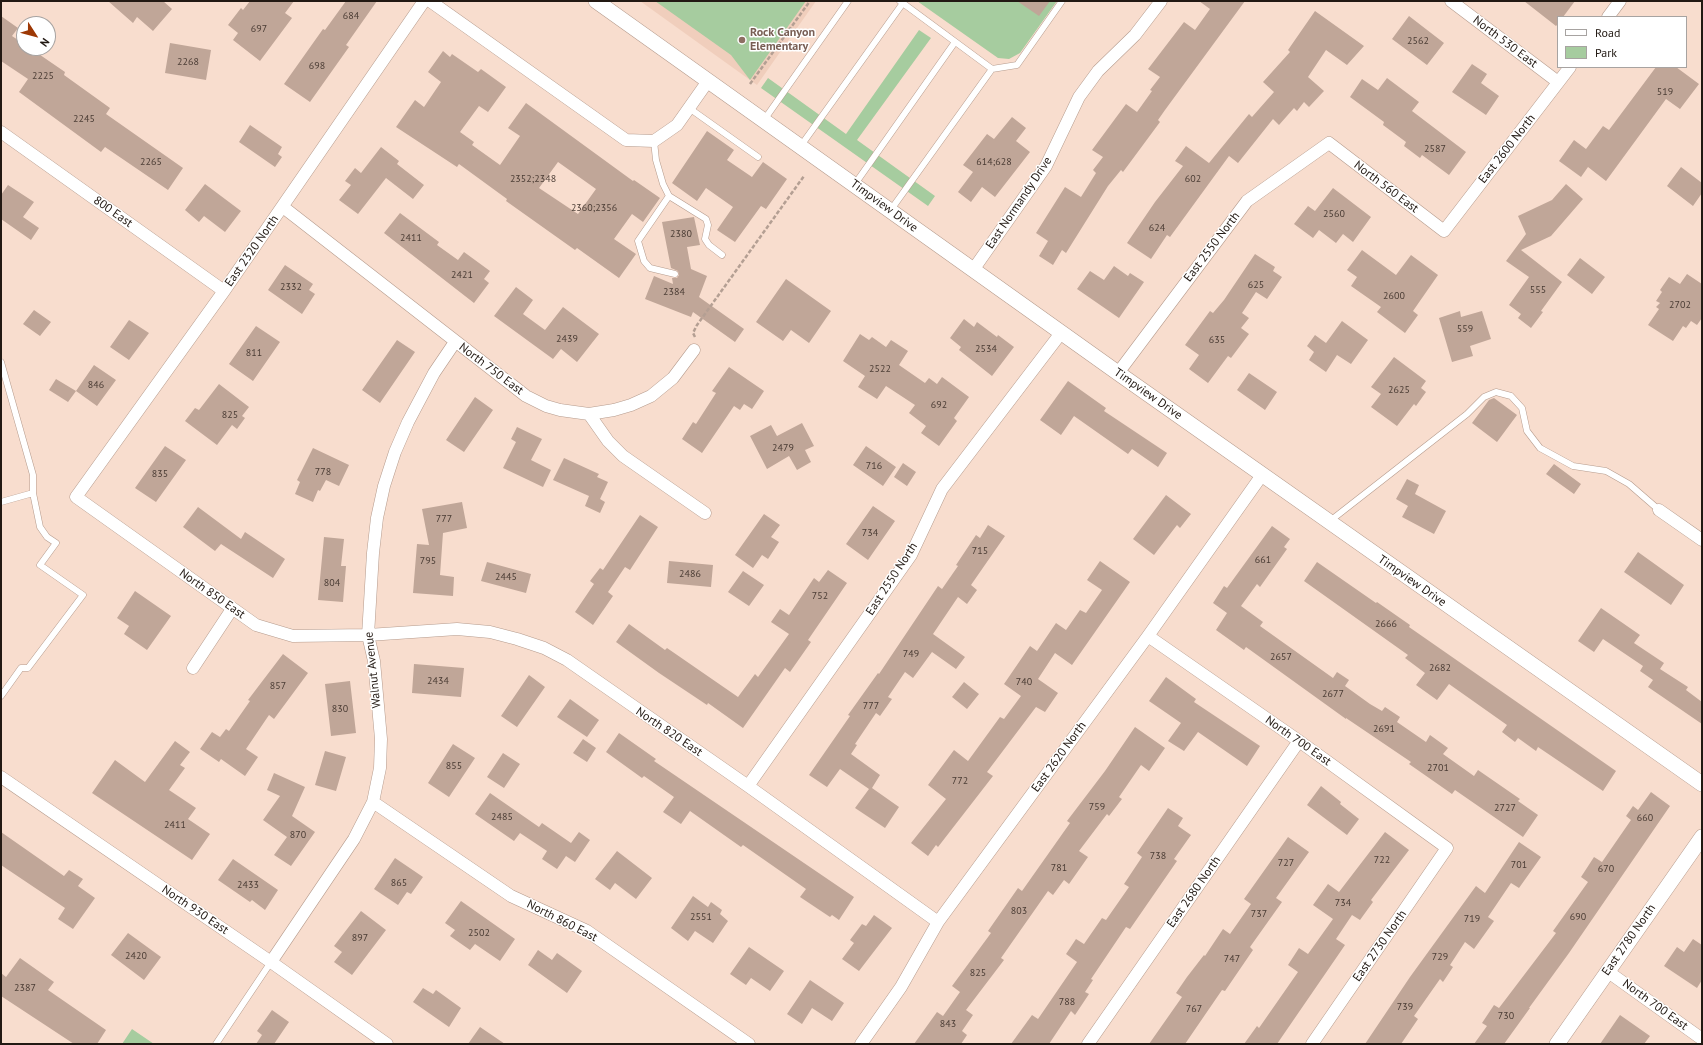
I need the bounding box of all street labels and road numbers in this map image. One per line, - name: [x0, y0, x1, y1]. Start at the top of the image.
- street label: North 530 East: [1470, 13, 1540, 71]
- street label: East 2600 North: [1476, 112, 1538, 186]
- street label: East Normandy Drive: [983, 154, 1055, 252]
- street label: North 560 East: [1351, 158, 1421, 216]
- street label: Timpview Drive: [847, 177, 921, 235]
- street label: 800 East: [91, 193, 135, 231]
- street label: East 2550 North: [1181, 209, 1243, 285]
- street label: East 2320 North: [222, 213, 282, 289]
- street label: North 750 East: [456, 340, 526, 398]
- street label: Timpview Drive: [1111, 365, 1185, 423]
- street label: East 2550 North: [863, 540, 921, 618]
- street label: Timpview Drive: [1375, 552, 1449, 610]
- street label: North 850 East: [176, 566, 248, 622]
- street label: Walnut Avenue: [362, 631, 384, 709]
- street label: North 820 East: [633, 704, 705, 760]
- street label: North 700 East: [1262, 713, 1334, 769]
- street label: East 2620 North: [1029, 719, 1089, 795]
- street label: East 2680 North: [1164, 854, 1224, 930]
- street label: North 930 East: [159, 882, 231, 938]
- street label: North 860 East: [524, 897, 600, 945]
- street label: East 2780 North: [1599, 902, 1659, 978]
- street label: East 2730 North: [1350, 908, 1410, 984]
- street label: North 700 East: [1620, 977, 1690, 1033]

